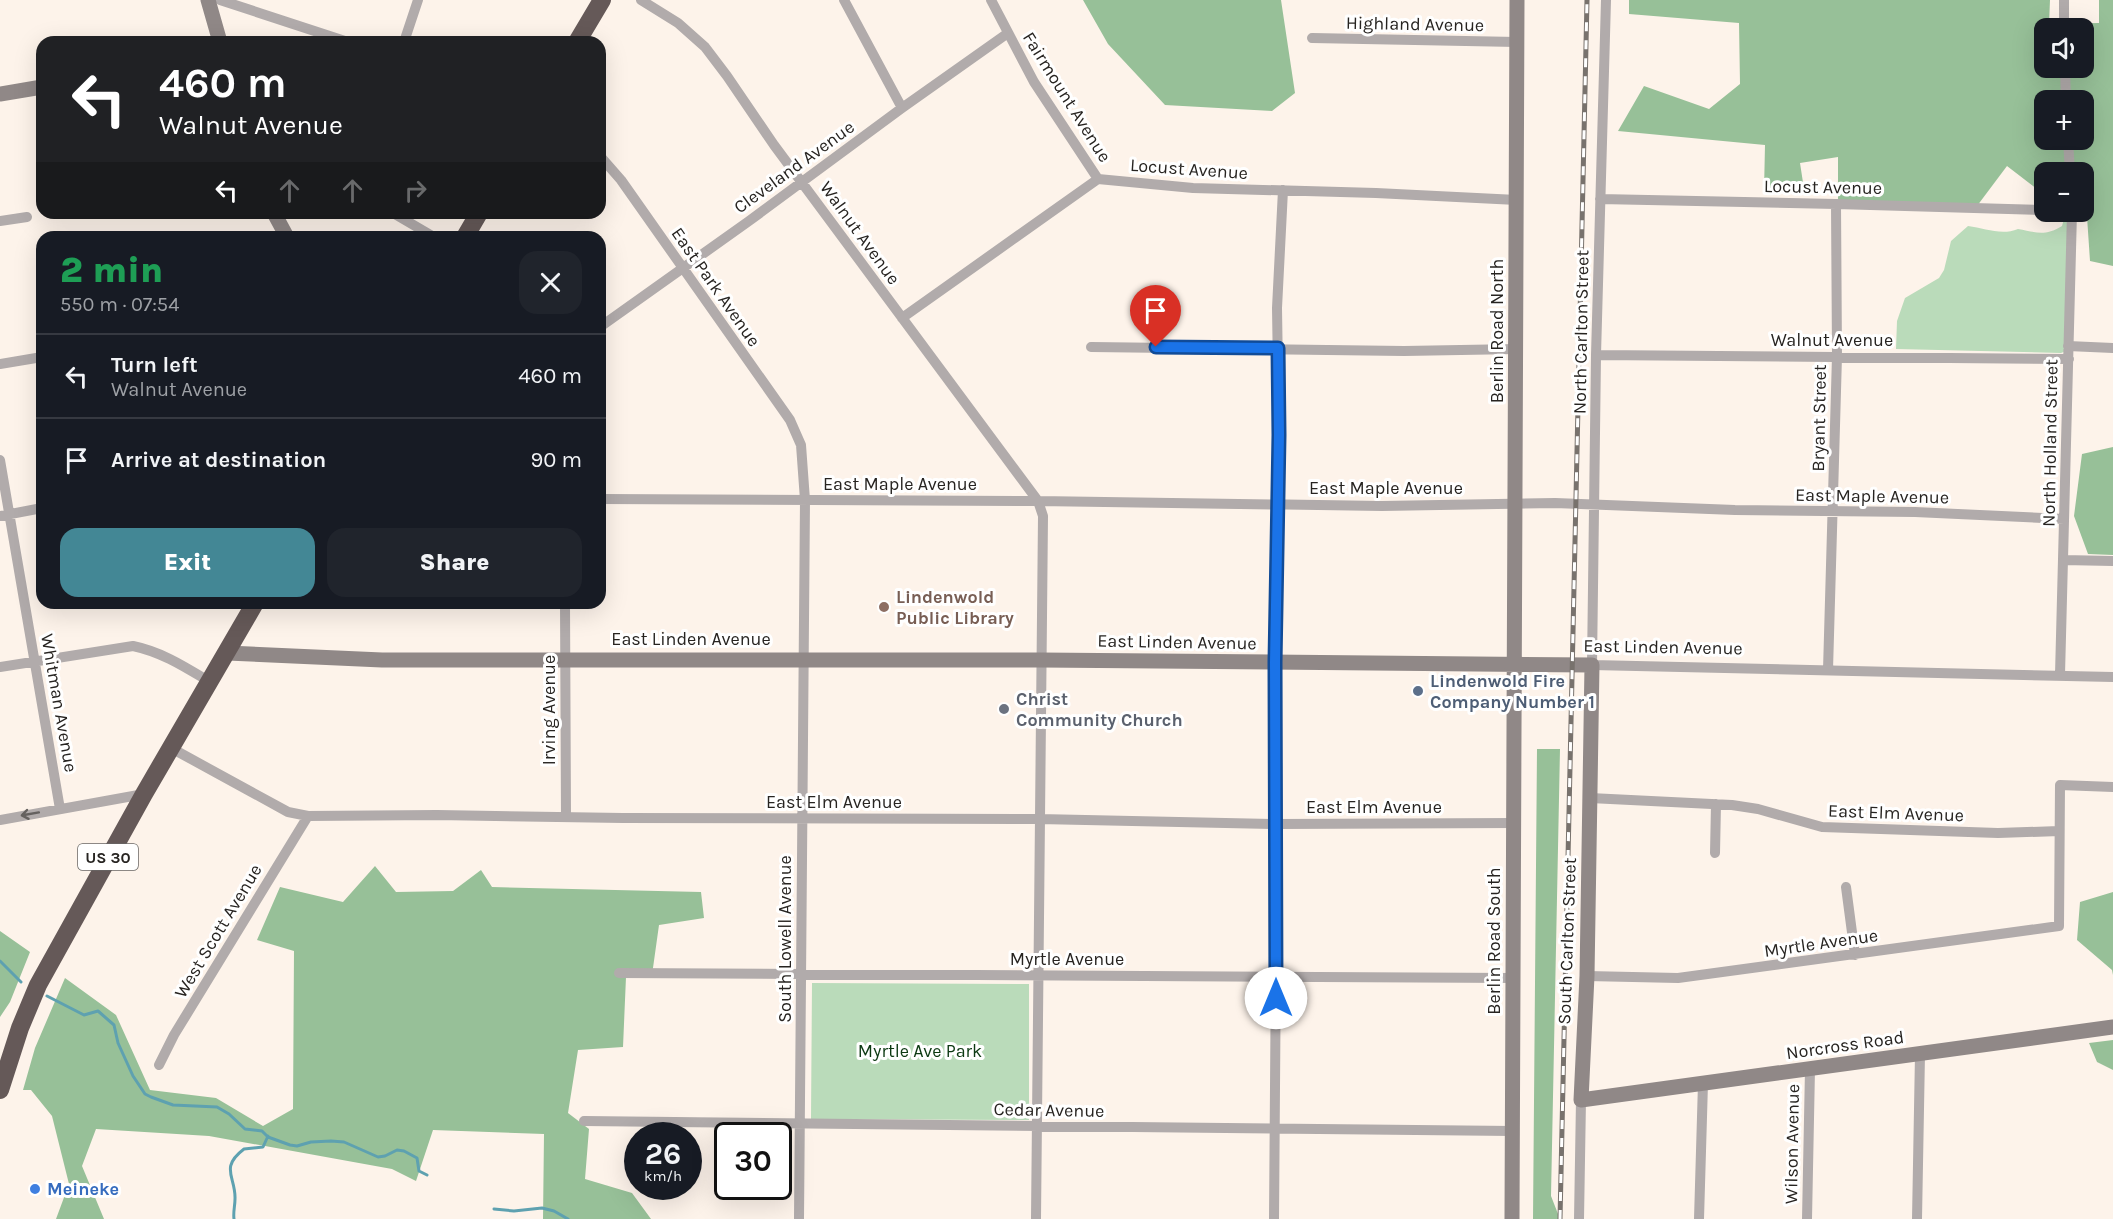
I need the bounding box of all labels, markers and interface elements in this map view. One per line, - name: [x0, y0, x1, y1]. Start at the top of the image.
- street label: Highland Avenue: [1346, 12, 1484, 36]
- map controls: [2034, 18, 2094, 222]
- button: sound: [2034, 18, 2094, 78]
- street label: Fairmount Avenue: [1018, 28, 1116, 166]
- text: 460 m: [159, 58, 287, 108]
- icon: left: [60, 60, 138, 138]
- button: +: [2034, 90, 2094, 150]
- text: Walnut Avenue: [159, 109, 343, 141]
- street label: Cleveland Avenue: [729, 116, 859, 218]
- street label: Locust Avenue: [1129, 154, 1249, 184]
- button: −: [2034, 162, 2094, 222]
- icon: left: [210, 174, 243, 207]
- icon: ahead: [273, 174, 306, 207]
- icon: ahead: [336, 174, 369, 207]
- icon: right: [399, 174, 432, 207]
- street label: Locust Avenue: [1764, 175, 1882, 199]
- street label: Walnut Avenue: [815, 177, 905, 289]
- street label: East Park Avenue: [667, 223, 765, 351]
- text: 2 min: [60, 249, 163, 291]
- street label: North Carlton Street: [1569, 249, 1593, 414]
- button: close: [519, 251, 582, 314]
- street label: Berlin Road North: [1486, 259, 1508, 403]
- pin: [1130, 285, 1181, 347]
- text: 550 m · 07:54: [60, 293, 179, 316]
- icon: arrive: [1139, 294, 1172, 327]
- street label: Walnut Avenue: [1771, 329, 1893, 351]
- text: Turn left: [111, 352, 198, 378]
- street label: North Holland Street: [2038, 359, 2062, 527]
- icon: left: [60, 360, 93, 393]
- text: 460 m: [518, 363, 582, 389]
- street label: Bryant Street: [1807, 364, 1831, 472]
- text: Walnut Avenue: [111, 378, 247, 401]
- icon: arrive: [60, 444, 93, 477]
- text: Arrive at destination: [111, 447, 326, 473]
- text: 90 m: [530, 447, 582, 473]
- street label: East Maple Avenue: [823, 473, 977, 495]
- street label: East Maple Avenue: [1309, 477, 1463, 499]
- street label: East Maple Avenue: [1795, 484, 1949, 508]
- button: Exit: [60, 528, 315, 597]
- button: Share: [327, 528, 582, 597]
- place label: Lindenwold Public Library: [896, 586, 1014, 629]
- marker: Lindenwold Public Library: [877, 600, 891, 614]
- street label: East Linden Avenue: [611, 628, 771, 650]
- street label: East Linden Avenue: [1097, 630, 1257, 654]
- street label: Whitman Avenue: [36, 632, 82, 774]
- street label: East Linden Avenue: [1583, 635, 1743, 659]
- street label: Irving Avenue: [538, 655, 560, 765]
- place label: Lindenwold Fire Company Number 1: [1430, 670, 1595, 713]
- marker: Lindenwold Fire Company Number 1: [1411, 684, 1425, 698]
- place label: Christ Community Church: [1016, 688, 1183, 731]
- marker: Christ Community Church: [997, 702, 1011, 716]
- street label: East Elm Avenue: [766, 791, 902, 813]
- street label: East Elm Avenue: [1306, 796, 1442, 818]
- street label: East Elm Avenue: [1828, 800, 1964, 826]
- one-way arrow: [21, 809, 41, 820]
- road number: US 30: [78, 844, 138, 870]
- street label: South Lowell Avenue: [774, 855, 796, 1023]
- street label: South Carlton Street: [1553, 857, 1581, 1025]
- street label: West Scott Avenue: [169, 860, 267, 1002]
- street label: Berlin Road South: [1483, 867, 1505, 1015]
- street label: Myrtle Avenue: [1763, 924, 1879, 962]
- street label: Myrtle Avenue: [1010, 948, 1124, 970]
- position arrow: [1244, 966, 1308, 1030]
- street label: Norcross Road: [1785, 1026, 1905, 1064]
- park label: Myrtle Ave Park: [858, 1040, 982, 1062]
- street label: Wilson Avenue: [1780, 1084, 1804, 1204]
- street label: Cedar Avenue: [993, 1098, 1105, 1122]
- speed limit sign: 30: [714, 1122, 792, 1200]
- text: 26: [645, 1136, 681, 1172]
- text: km/h: [644, 1167, 682, 1185]
- place label: Meineke: [47, 1178, 119, 1200]
- marker: Meineke: [28, 1182, 42, 1196]

